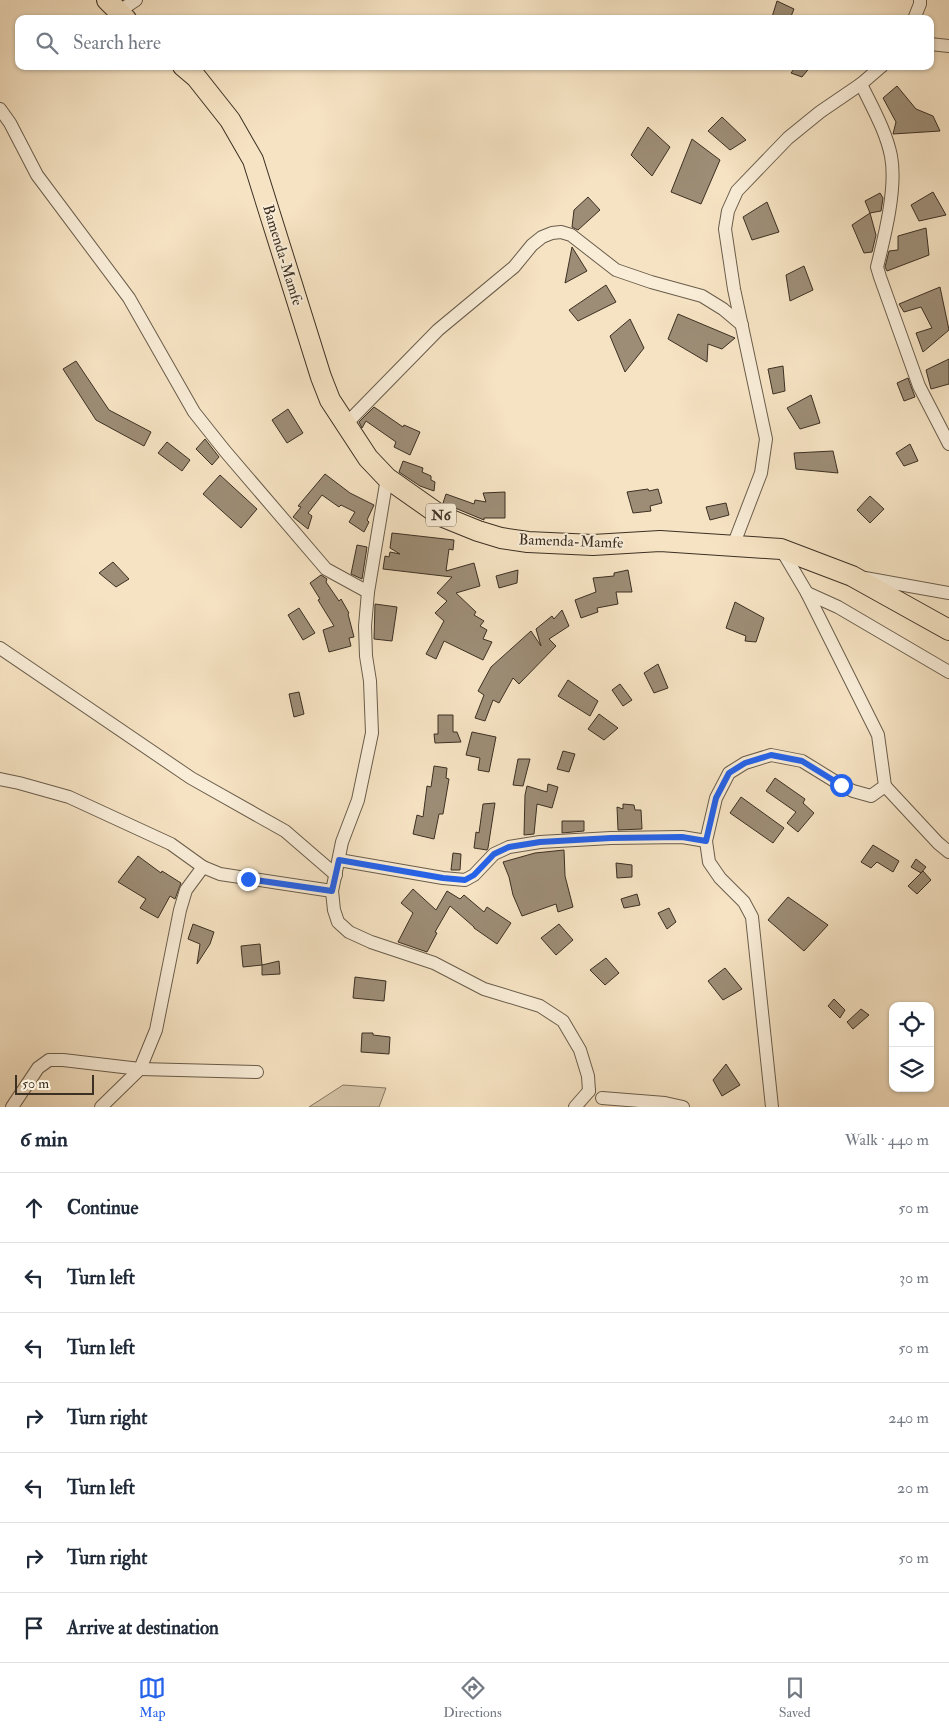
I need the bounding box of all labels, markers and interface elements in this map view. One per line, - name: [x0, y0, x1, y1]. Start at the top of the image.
- search box: [15, 15, 934, 70]
- icon: search: [33, 29, 61, 57]
- text: Search here: [73, 31, 161, 55]
- street label: Bamenda-Mamfe: [258, 202, 307, 308]
- road number: N6: [426, 504, 456, 526]
- street label: Bamenda-Mamfe: [518, 530, 624, 553]
- route start: [830, 774, 853, 797]
- route end: [237, 868, 260, 891]
- map controls: [889, 1002, 934, 1092]
- button: locate: [889, 1002, 934, 1047]
- button: layers: [889, 1047, 934, 1092]
- scale bar: [15, 1072, 94, 1095]
- text: 50 m: [22, 1075, 49, 1092]
- text: 6 min: [20, 1126, 68, 1153]
- text: Walk · 440 m: [845, 1130, 929, 1150]
- icon: ahead: [20, 1194, 48, 1222]
- text: Continue: [67, 1196, 138, 1220]
- text: 50 m: [898, 1198, 929, 1218]
- icon: left: [20, 1264, 48, 1292]
- text: Turn left: [67, 1266, 135, 1290]
- text: 30 m: [899, 1268, 929, 1288]
- icon: left: [20, 1334, 48, 1362]
- text: Turn left: [67, 1336, 135, 1360]
- text: 50 m: [898, 1338, 929, 1358]
- icon: right: [20, 1404, 48, 1432]
- text: Turn right: [67, 1406, 147, 1430]
- text: 240 m: [888, 1408, 929, 1428]
- icon: left: [20, 1474, 48, 1502]
- text: Turn left: [67, 1476, 135, 1500]
- text: 20 m: [897, 1478, 929, 1498]
- icon: right: [20, 1544, 48, 1572]
- text: Turn right: [67, 1546, 147, 1570]
- text: 50 m: [898, 1548, 929, 1568]
- icon: arrive: [20, 1614, 48, 1642]
- text: Arrive at destination: [67, 1616, 219, 1640]
- tab: Map: [138, 1674, 166, 1721]
- tab: Directions: [443, 1674, 502, 1721]
- tab: Saved: [779, 1674, 811, 1721]

